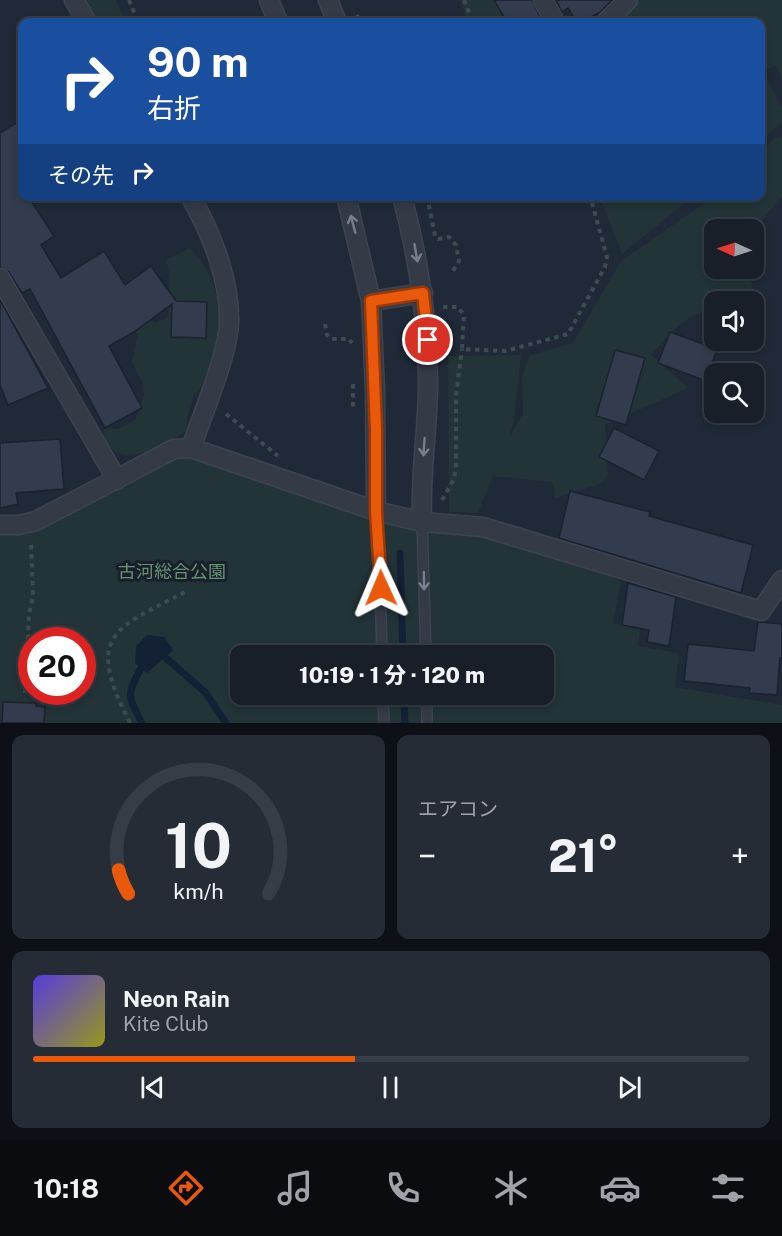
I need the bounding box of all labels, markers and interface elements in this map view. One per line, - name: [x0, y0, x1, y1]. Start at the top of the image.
- text: 90 m: [147, 37, 249, 86]
- icon: right: [48, 42, 126, 120]
- text: 右折: [147, 92, 201, 124]
- icon: right: [126, 156, 159, 189]
- text: その先: [48, 162, 114, 188]
- one-way arrow: [347, 215, 358, 234]
- north arrow: [704, 219, 764, 279]
- map controls: [704, 219, 764, 423]
- one-way arrow: [411, 243, 422, 263]
- button: sound: [704, 291, 764, 351]
- pin: [402, 314, 453, 365]
- icon: arrive: [411, 323, 444, 356]
- button: search: [704, 363, 764, 423]
- one-way arrow: [419, 437, 430, 457]
- position arrow: [349, 556, 413, 620]
- park label: 古河総合公園: [118, 561, 226, 582]
- one-way arrow: [418, 570, 430, 590]
- speed limit sign: 20: [18, 627, 96, 705]
- text: 10:19 · 1 分 · 120 m: [299, 662, 485, 688]
- text: エアコン: [418, 797, 498, 821]
- text: 10: [165, 809, 232, 882]
- text: 21°: [548, 829, 619, 882]
- text: −: [418, 837, 436, 875]
- text: +: [731, 837, 749, 875]
- text: km/h: [173, 879, 224, 904]
- text: Neon Rain: [123, 986, 230, 1012]
- text: Kite Club: [123, 1012, 208, 1036]
- icon: previous: [136, 1071, 169, 1104]
- icon: pause: [374, 1071, 407, 1104]
- icon: next: [613, 1071, 646, 1104]
- icon: directions: [165, 1167, 207, 1209]
- icon: music: [274, 1167, 316, 1209]
- icon: phone: [382, 1167, 424, 1209]
- icon: climate: [490, 1167, 532, 1209]
- icon: car: [599, 1167, 641, 1209]
- icon: filters: [707, 1167, 749, 1209]
- text: 10:18: [33, 1172, 99, 1204]

